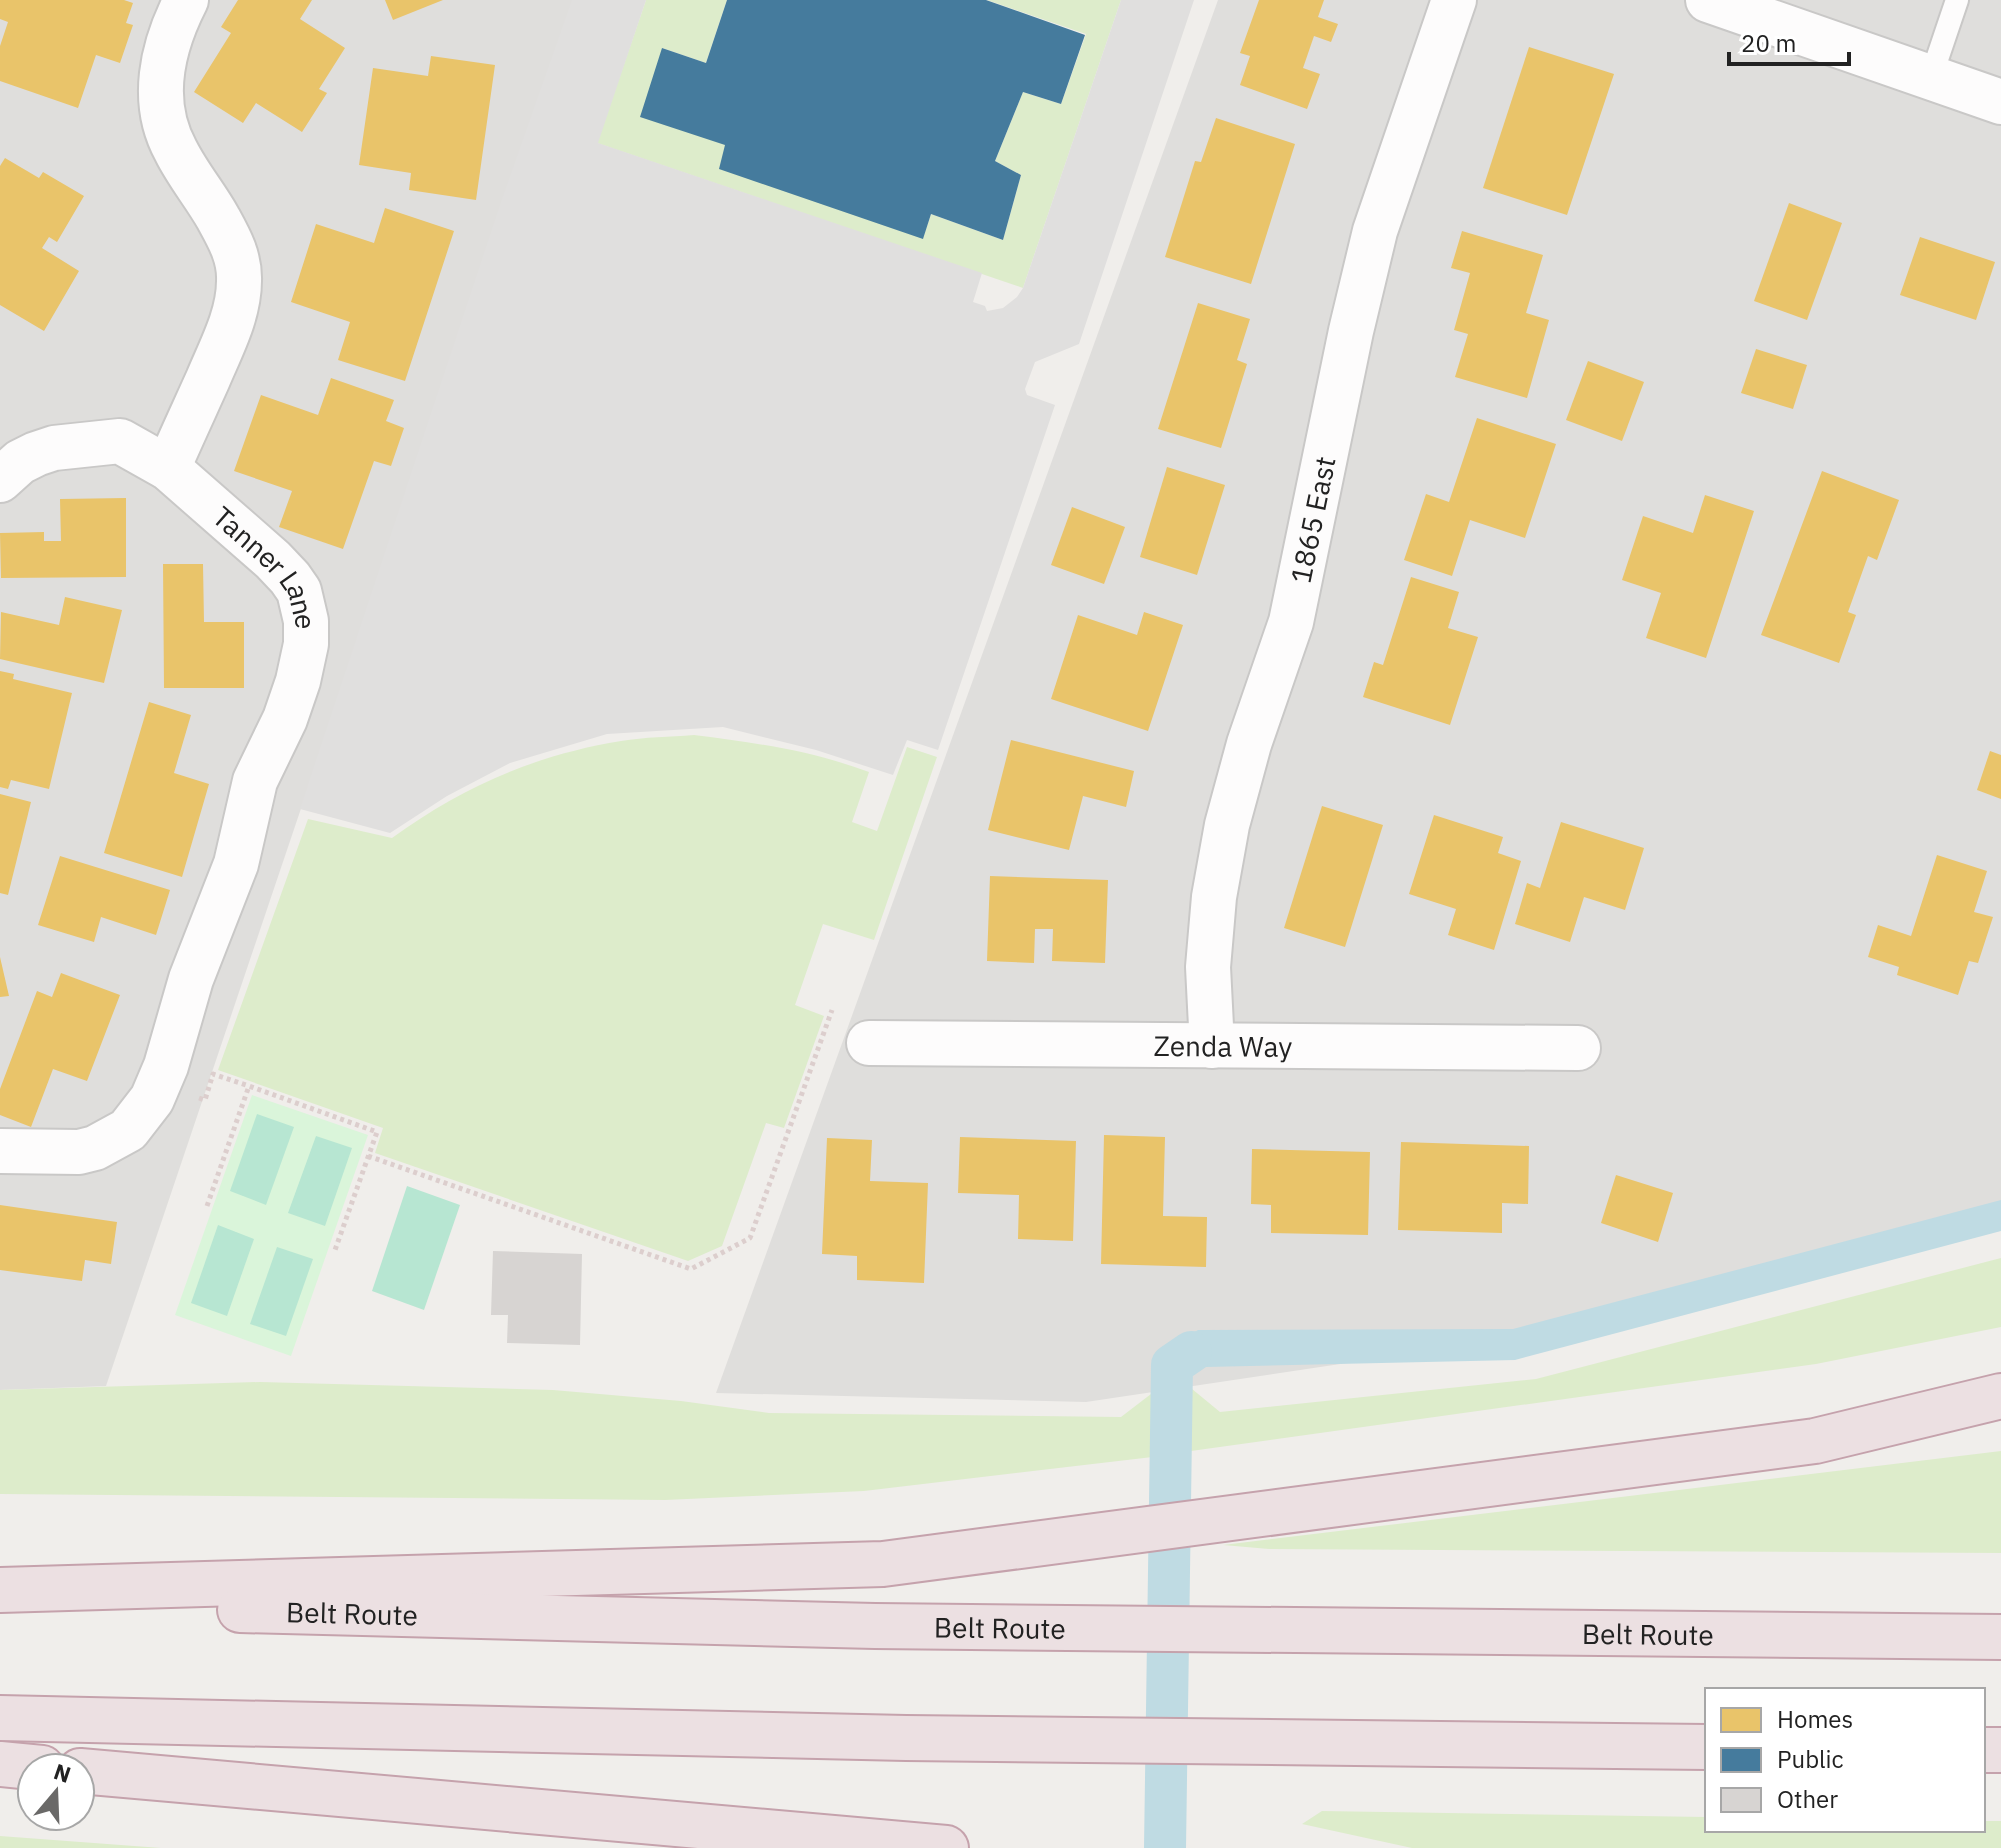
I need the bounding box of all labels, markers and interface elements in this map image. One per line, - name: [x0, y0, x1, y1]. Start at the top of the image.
- scale bar: [1729, 16, 1849, 66]
- text: 20 m: [1741, 27, 1796, 59]
- street label: 1865 East: [1281, 453, 1343, 586]
- street label: Tanner Lane: [206, 498, 325, 629]
- street label: Zenda Way: [1154, 1027, 1292, 1064]
- street label: Belt Route: [286, 1593, 418, 1633]
- street label: Belt Route: [934, 1608, 1066, 1646]
- street label: Belt Route: [1582, 1614, 1714, 1653]
- legend: [1705, 1688, 1985, 1832]
- text: Homes: [1777, 1703, 1853, 1735]
- text: Public: [1777, 1743, 1844, 1775]
- north arrow: [16, 1752, 96, 1832]
- text: N: [50, 1756, 75, 1789]
- text: Other: [1777, 1783, 1838, 1815]

